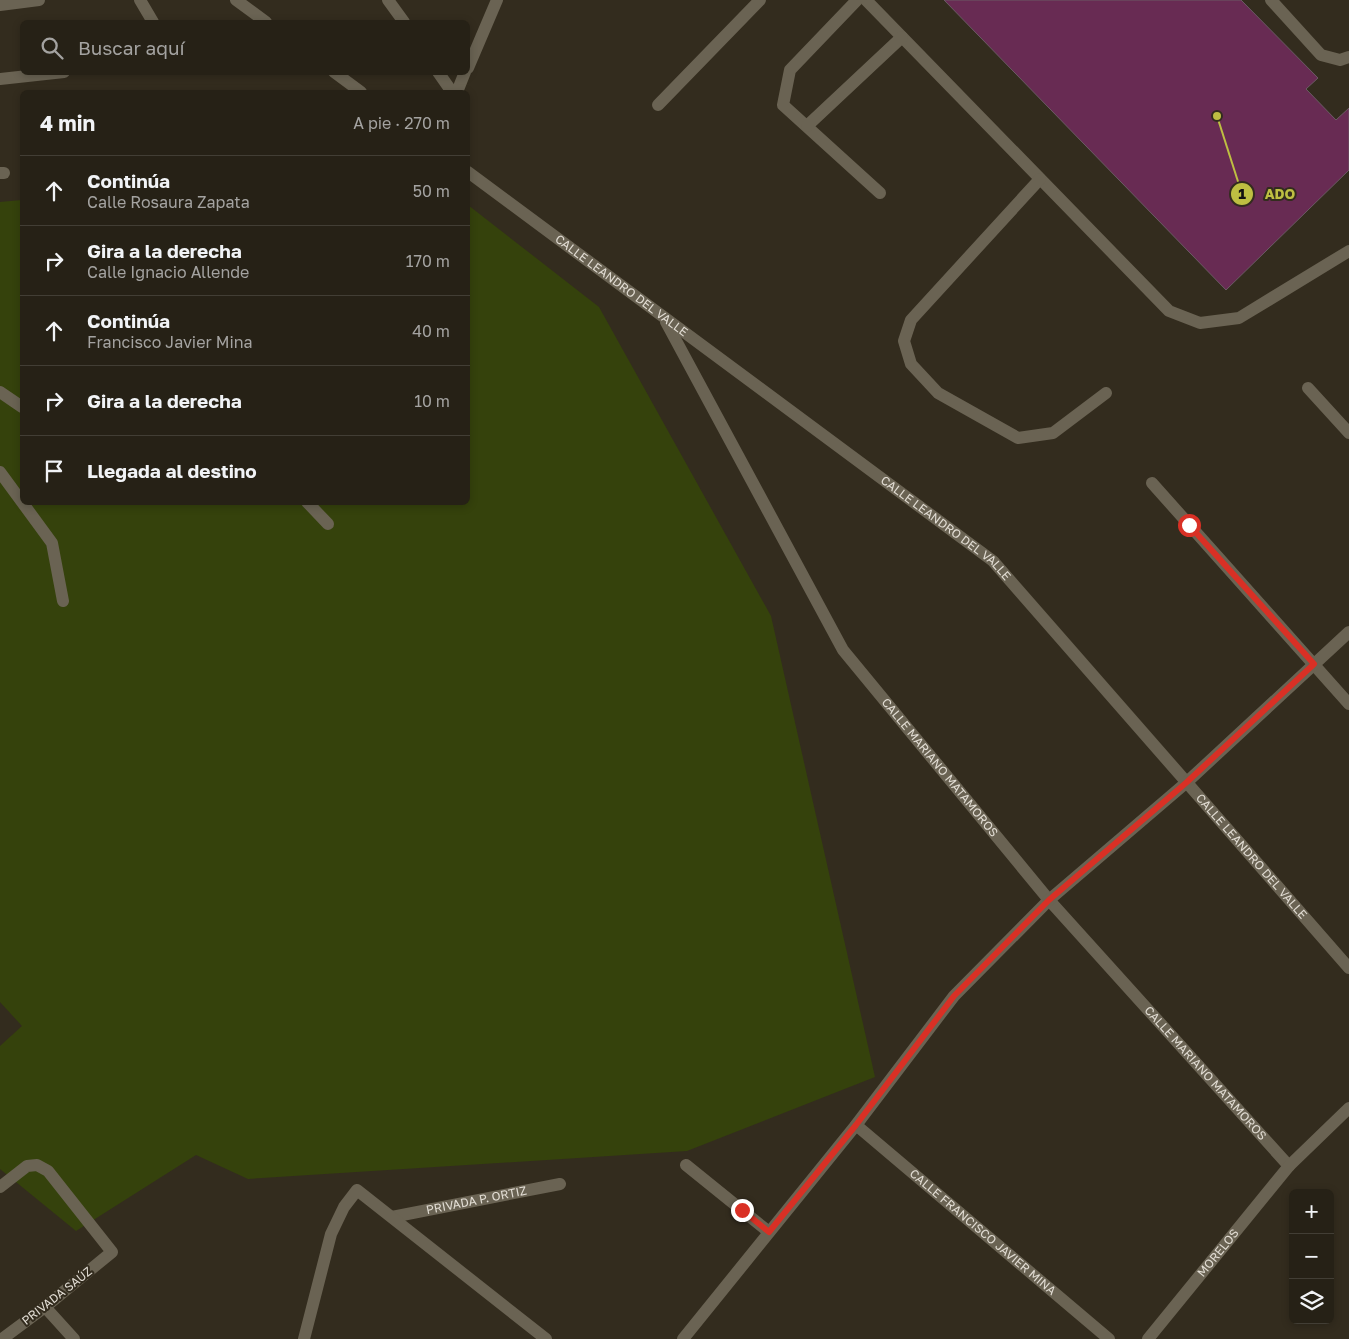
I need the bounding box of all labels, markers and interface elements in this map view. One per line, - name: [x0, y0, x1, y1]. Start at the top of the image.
- search box: [20, 20, 470, 75]
- icon: search: [38, 34, 66, 62]
- text: Buscar aquí: [78, 36, 185, 59]
- text: 4 min: [40, 110, 95, 136]
- text: A pie · 270 m: [353, 113, 450, 133]
- text: Continúa: [87, 169, 170, 192]
- icon: ahead: [40, 177, 68, 205]
- callout: ADO: [1230, 179, 1305, 208]
- text: 50 m: [413, 181, 450, 201]
- text: 1: [1238, 184, 1246, 202]
- text: ADO: [1265, 185, 1296, 202]
- text: Calle Rosaura Zapata: [87, 192, 250, 212]
- street label: CALLE LEANDRO DEL VALLE: [552, 231, 691, 339]
- text: Gira a la derecha: [87, 239, 242, 262]
- icon: right: [40, 247, 68, 275]
- text: 170 m: [406, 251, 450, 271]
- text: Calle Ignacio Allende: [87, 262, 249, 282]
- text: Continúa: [87, 309, 170, 332]
- icon: ahead: [40, 317, 68, 345]
- text: 40 m: [412, 321, 450, 341]
- text: Francisco Javier Mina: [87, 332, 253, 352]
- icon: right: [40, 387, 68, 415]
- text: Gira a la derecha: [87, 389, 242, 412]
- text: 10 m: [414, 391, 450, 411]
- icon: arrive: [40, 457, 68, 485]
- text: Llegada al destino: [87, 459, 257, 482]
- street label: CALLE LEANDRO DEL VALLE: [878, 472, 1014, 583]
- route start: [1178, 514, 1201, 537]
- street label: CALLE MARIANO MATAMOROS: [879, 695, 1002, 840]
- street label: CALLE LEANDRO DEL VALLE: [1193, 790, 1311, 922]
- street label: CALLE MARIANO MATAMOROS: [1141, 1003, 1270, 1143]
- street label: CALLE FRANCISCO JAVIER MINA: [907, 1166, 1059, 1298]
- street label: PRIVADA P. ORTIZ: [425, 1183, 528, 1217]
- map controls: [1289, 1189, 1334, 1324]
- button: +: [1289, 1189, 1334, 1234]
- route end: [731, 1199, 754, 1222]
- street label: MORELOS: [1194, 1225, 1242, 1280]
- button: −: [1289, 1234, 1334, 1279]
- street label: PRIVADA SAÚZ: [19, 1263, 95, 1328]
- button: layers: [1289, 1279, 1334, 1324]

